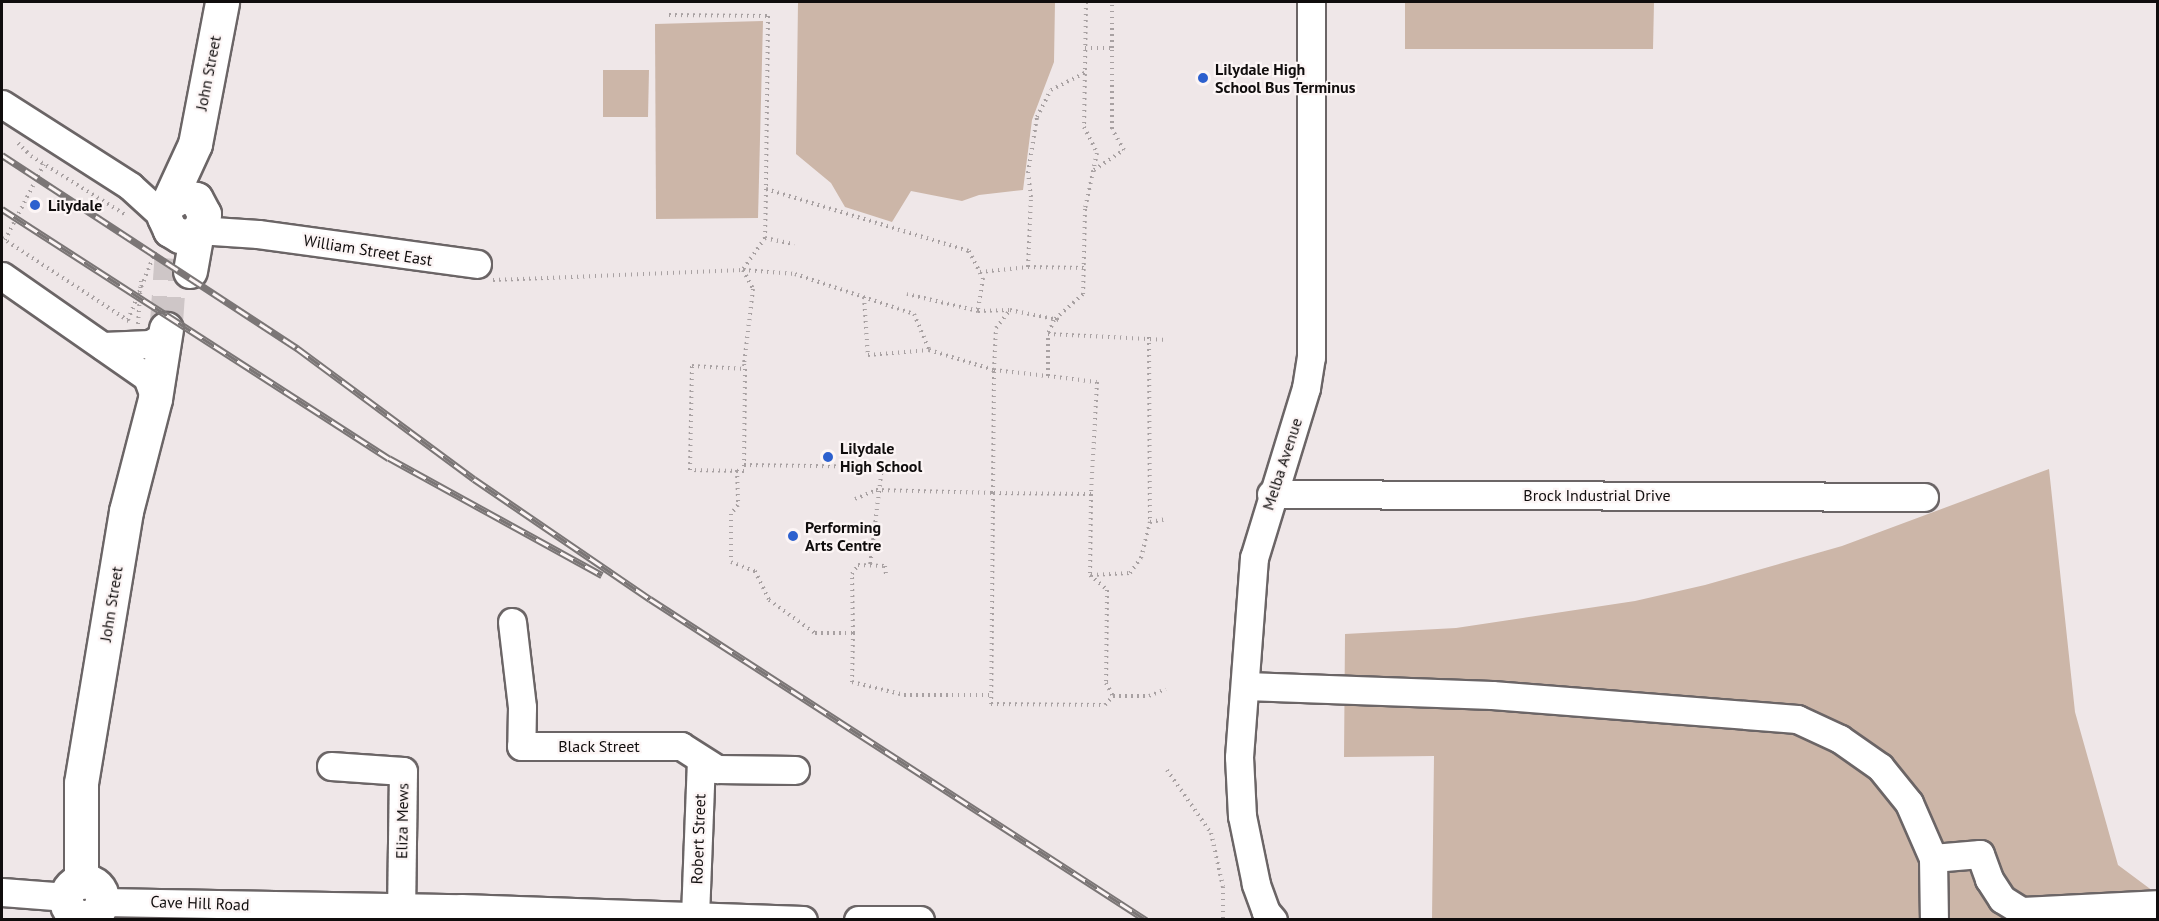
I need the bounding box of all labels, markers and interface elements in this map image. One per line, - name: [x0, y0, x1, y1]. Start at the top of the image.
- street label: John Street: [191, 34, 225, 112]
- place label: Lilydale High School Bus Terminus: [1215, 59, 1356, 97]
- marker: Lilydale High School Bus Terminus: [1196, 71, 1210, 85]
- place label: Lilydale: [48, 195, 102, 215]
- marker: Lilydale: [26, 196, 44, 214]
- street label: William Street East: [302, 230, 434, 270]
- street label: Melba Avenue: [1258, 415, 1306, 513]
- place label: Lilydale High School: [840, 438, 922, 476]
- marker: Lilydale High School: [821, 450, 835, 464]
- street label: Brock Industrial Drive: [1523, 485, 1671, 505]
- place label: Performing Arts Centre: [805, 517, 882, 555]
- marker: Performing Arts Centre: [786, 529, 800, 543]
- street label: John Street: [96, 565, 126, 643]
- street label: Black Street: [558, 736, 640, 756]
- street label: Eliza Mews: [392, 783, 412, 859]
- street label: Robert Street: [687, 793, 709, 885]
- street label: Cave Hill Road: [150, 892, 250, 914]

